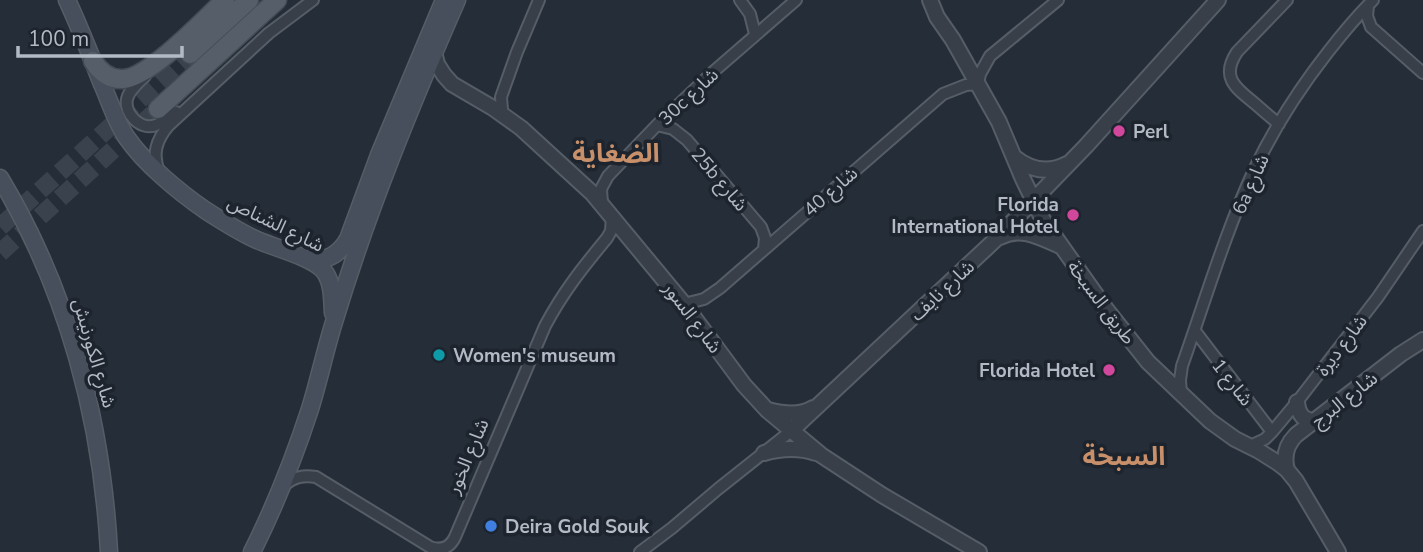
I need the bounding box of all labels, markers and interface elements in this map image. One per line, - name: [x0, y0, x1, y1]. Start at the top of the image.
- scale bar: [18, 14, 182, 58]
- text: 100 m: [28, 25, 89, 53]
- street label: 30c شارع: [653, 62, 724, 131]
- place label: Perl: [1133, 119, 1169, 145]
- marker: Perl: [1111, 123, 1127, 139]
- district label: الضغاية: [572, 136, 660, 171]
- street label: 25b شارع: [685, 142, 754, 217]
- street label: 6a شارع: [1226, 150, 1276, 219]
- street label: شارع 40: [798, 161, 864, 223]
- street label: شارع الشناص: [223, 189, 328, 258]
- place label: Florida International Hotel: [891, 192, 1059, 240]
- marker: Florida International Hotel: [1065, 207, 1081, 223]
- street label: شارع نايف: [905, 254, 980, 327]
- street label: طريق السبخة: [1061, 255, 1142, 350]
- street label: شارع السور: [656, 276, 728, 359]
- street label: شارع الكورنيش: [66, 296, 122, 411]
- street label: شارع ديرة: [1310, 309, 1374, 382]
- place label: Women's museum: [453, 343, 616, 369]
- marker: Women's museum: [431, 347, 447, 363]
- street label: شارع 1: [1206, 354, 1259, 412]
- place label: Florida Hotel: [979, 358, 1095, 384]
- marker: Florida Hotel: [1101, 362, 1117, 378]
- street label: شارع البرج: [1306, 366, 1383, 434]
- street label: شارع الخور: [440, 415, 495, 499]
- district label: السبخة: [1083, 439, 1165, 474]
- place label: Deira Gold Souk: [505, 514, 650, 540]
- marker: Deira Gold Souk: [483, 518, 499, 534]

